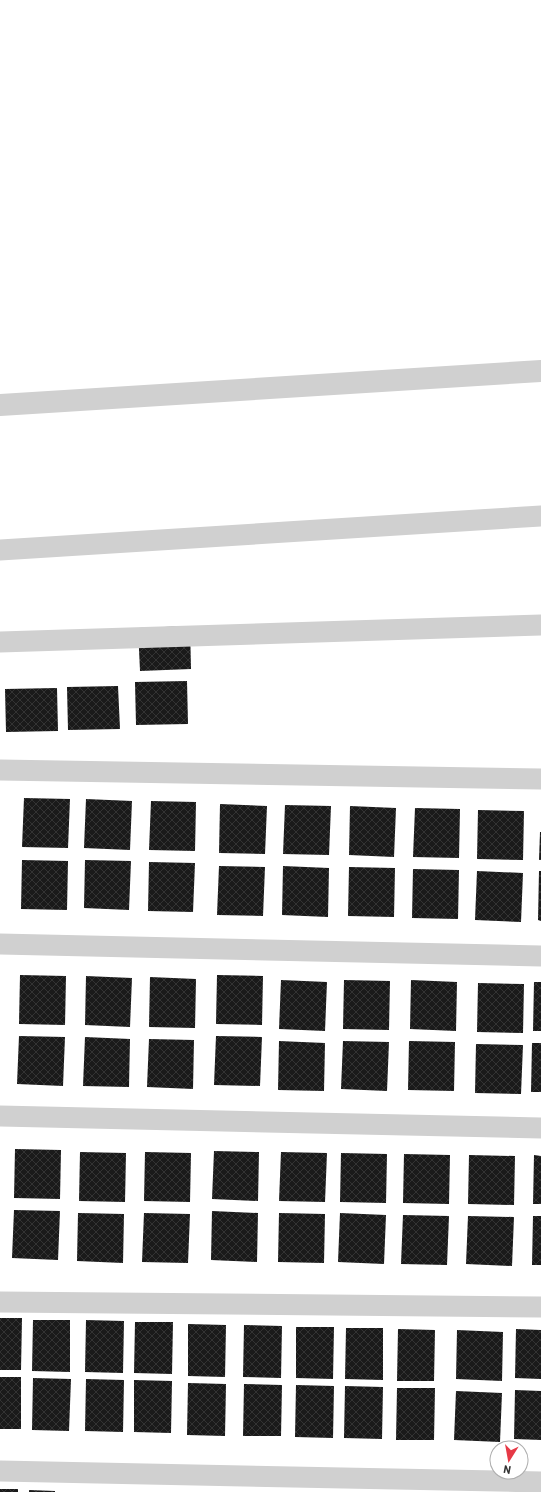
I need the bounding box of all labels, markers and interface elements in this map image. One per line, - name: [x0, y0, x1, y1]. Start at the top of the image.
- north arrow: [489, 1440, 529, 1480]
- text: N: [502, 1463, 512, 1477]

